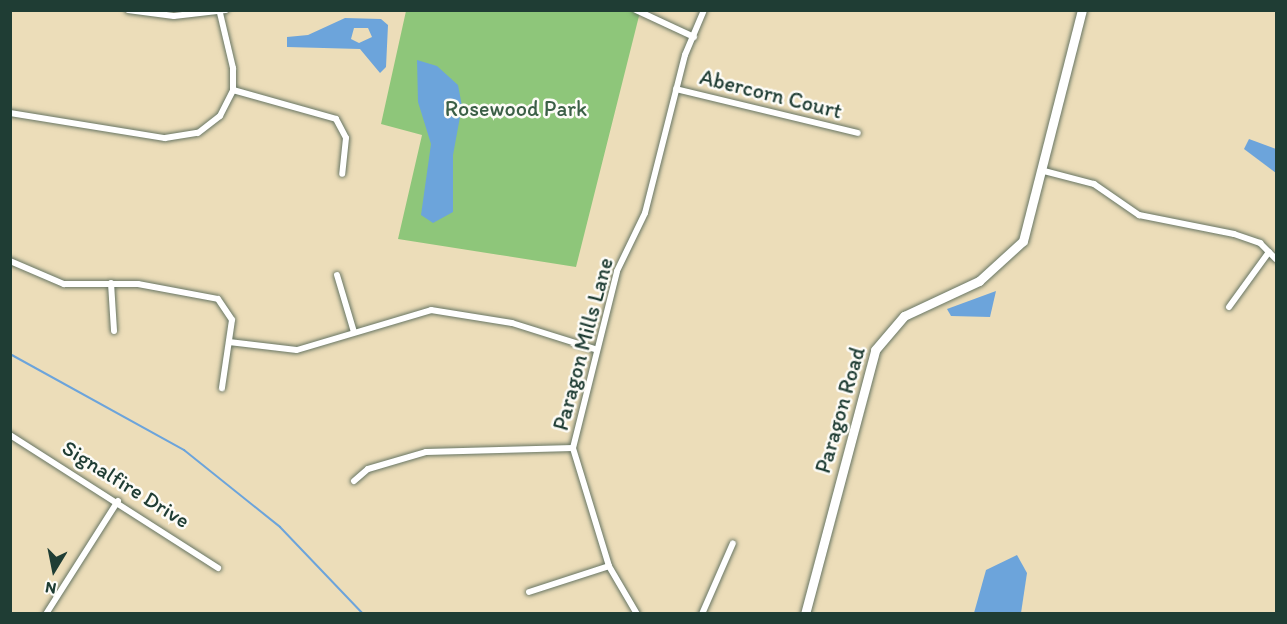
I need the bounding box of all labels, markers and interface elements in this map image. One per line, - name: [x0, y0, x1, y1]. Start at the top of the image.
- street label: Abercorn Court: [697, 64, 845, 124]
- park label: Rosewood Park: [445, 96, 587, 122]
- street label: Paragon Mills Lane: [547, 254, 619, 434]
- street label: Paragon Road: [809, 344, 871, 476]
- street label: Signalfire Drive: [57, 434, 195, 534]
- north arrow: [24, 540, 84, 600]
- text: N: [44, 578, 58, 599]

